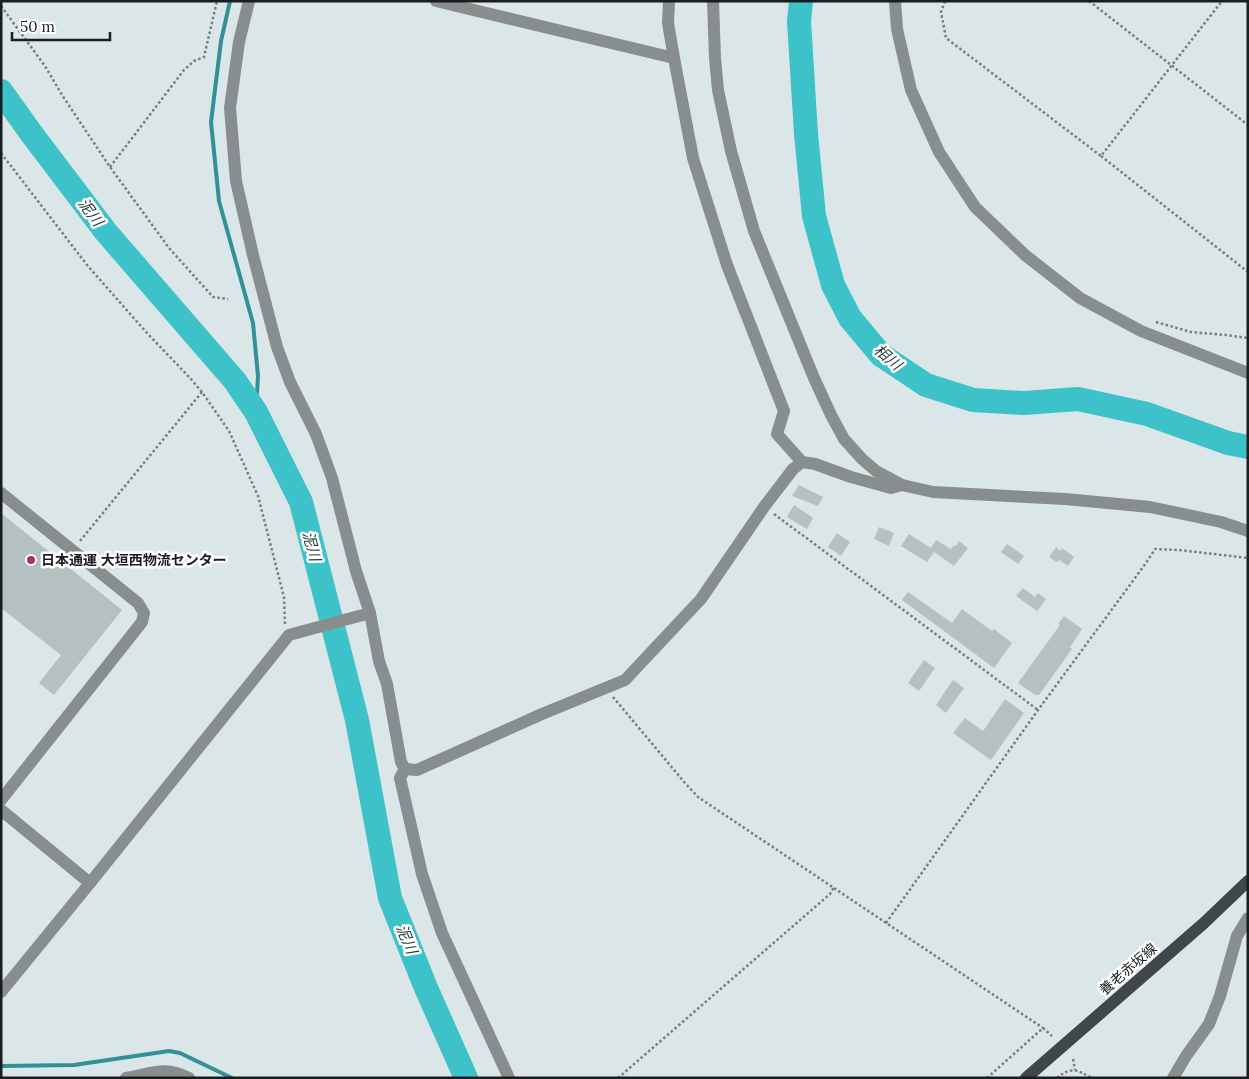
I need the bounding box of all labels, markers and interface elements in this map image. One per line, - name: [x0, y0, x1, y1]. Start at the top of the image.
- scale bar: [12, 10, 110, 42]
- text: 50 m: [20, 17, 55, 36]
- water label: 泥川: [74, 194, 109, 231]
- water label: 相川: [870, 340, 907, 375]
- water label: 泥川: [299, 529, 326, 565]
- place label: 日本通運 大垣西物流センター: [41, 551, 227, 569]
- marker: 日本通運 大垣西物流センター: [25, 554, 37, 566]
- water label: 泥川: [392, 921, 422, 958]
- street label: 養老赤坂線: [1096, 939, 1160, 999]

